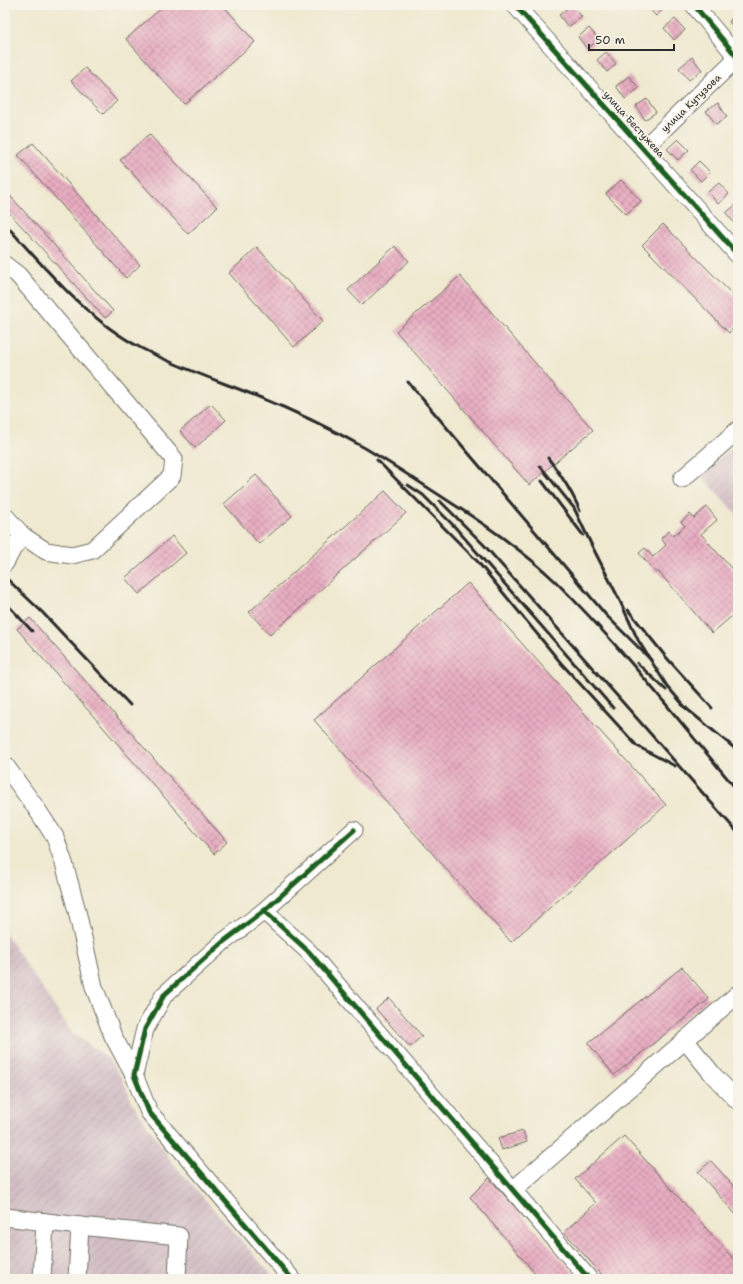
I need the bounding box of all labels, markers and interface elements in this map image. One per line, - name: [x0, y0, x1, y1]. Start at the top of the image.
- scale bar: [589, 26, 674, 52]
- text: 50 m: [595, 32, 625, 48]
- street label: улица Кутузова: [658, 71, 724, 135]
- street label: улица Бестужева: [600, 88, 668, 161]

